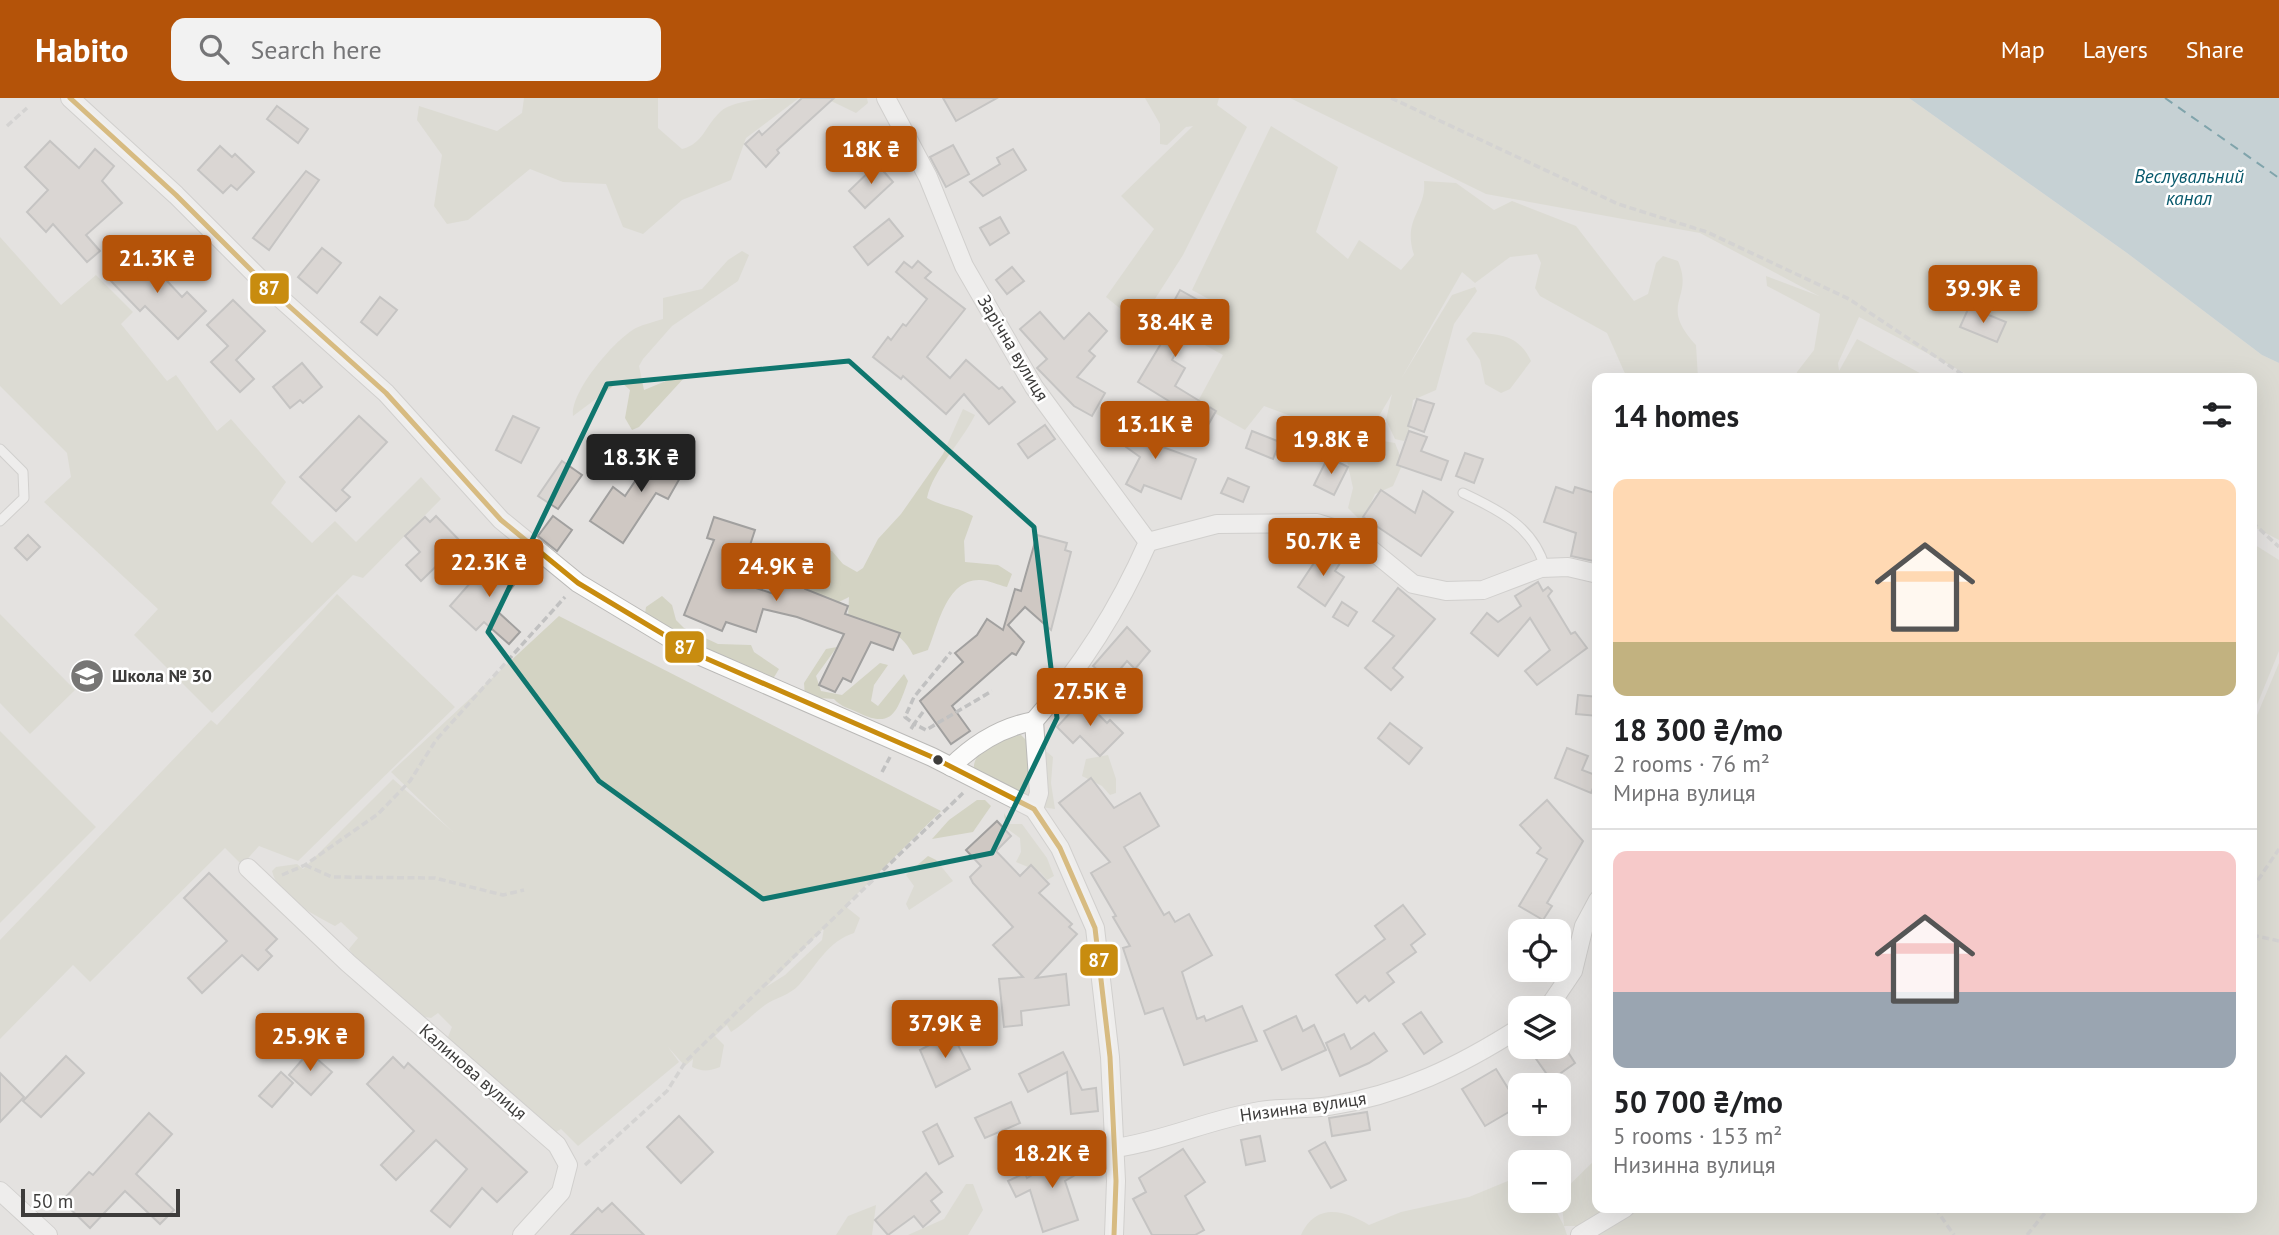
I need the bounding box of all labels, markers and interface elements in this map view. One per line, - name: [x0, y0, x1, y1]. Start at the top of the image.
- search box: [171, 18, 661, 81]
- text: Habito: [35, 28, 129, 71]
- icon: search: [195, 30, 233, 68]
- text: Search here: [251, 33, 382, 66]
- text: Map: [2001, 34, 2045, 65]
- text: Layers: [2083, 34, 2148, 65]
- text: Share: [2186, 34, 2244, 65]
- pin: 18K ₴: [822, 126, 920, 186]
- text: 18K ₴: [842, 134, 900, 163]
- water label: Веслувальний канал: [2134, 164, 2244, 210]
- pin: 21.3K ₴: [92, 236, 222, 295]
- text: 21.3K ₴: [118, 243, 196, 272]
- pin: 39.9K ₴: [1918, 266, 2048, 325]
- line badge: 87: [249, 272, 290, 305]
- text: 39.9K ₴: [1944, 273, 2022, 302]
- text: 87: [258, 276, 280, 300]
- street label: Зарічна вулиця: [973, 290, 1054, 405]
- pin: 38.4K ₴: [1110, 300, 1240, 359]
- text: 38.4K ₴: [1136, 307, 1214, 336]
- text: 14 homes: [1613, 396, 1739, 435]
- icon: filters: [2198, 396, 2236, 434]
- pin: 13.1K ₴: [1090, 402, 1220, 461]
- text: 13.1K ₴: [1116, 409, 1194, 438]
- pin: 19.8K ₴: [1266, 416, 1396, 476]
- text: 19.8K ₴: [1292, 424, 1370, 453]
- pin: 18.3K ₴: [576, 434, 706, 494]
- text: 18.3K ₴: [602, 442, 680, 471]
- pin: 50.7K ₴: [1258, 518, 1388, 578]
- icon: home: [1862, 524, 1988, 650]
- text: 50.7K ₴: [1284, 526, 1362, 555]
- pin: 22.3K ₴: [424, 540, 554, 599]
- pin: 24.9K ₴: [711, 544, 841, 603]
- text: 22.3K ₴: [450, 547, 528, 576]
- text: 24.9K ₴: [737, 551, 815, 580]
- line badge: 87: [664, 630, 705, 664]
- text: 87: [674, 635, 696, 659]
- school or university icon: Школа № 30: [68, 657, 106, 695]
- place label: Школа № 30: [112, 664, 212, 687]
- pin: 27.5K ₴: [1025, 668, 1155, 728]
- text: 27.5K ₴: [1053, 676, 1127, 705]
- text: 18 300 ₴/mo: [1613, 710, 1783, 749]
- text: 2 rooms · 76 m²: [1613, 749, 1770, 778]
- unlabelled marker: [931, 753, 945, 767]
- text: Мирна вулиця: [1613, 778, 1756, 807]
- icon: home: [1862, 896, 1988, 1022]
- map controls: [1508, 919, 1571, 1213]
- button: locate: [1508, 919, 1571, 982]
- line badge: 87: [1079, 943, 1119, 977]
- text: 87: [1088, 948, 1110, 972]
- button: layers: [1508, 996, 1571, 1059]
- pin: 37.9K ₴: [880, 1000, 1010, 1060]
- text: 37.9K ₴: [908, 1008, 982, 1037]
- pin: 25.9K ₴: [245, 1014, 375, 1073]
- street label: Калинова вулиця: [415, 1019, 532, 1125]
- text: 25.9K ₴: [271, 1021, 349, 1050]
- button: +: [1508, 1073, 1571, 1136]
- text: 50 700 ₴/mo: [1613, 1082, 1783, 1121]
- street label: Низинна вулиця: [1238, 1086, 1368, 1127]
- text: 5 rooms · 153 m²: [1613, 1121, 1782, 1150]
- pin: 18.2K ₴: [987, 1130, 1117, 1190]
- text: 18.2K ₴: [1013, 1138, 1091, 1167]
- button: −: [1508, 1150, 1571, 1213]
- text: Низинна вулиця: [1613, 1150, 1776, 1179]
- scale bar: [21, 1186, 180, 1218]
- text: 50 m: [32, 1189, 73, 1213]

